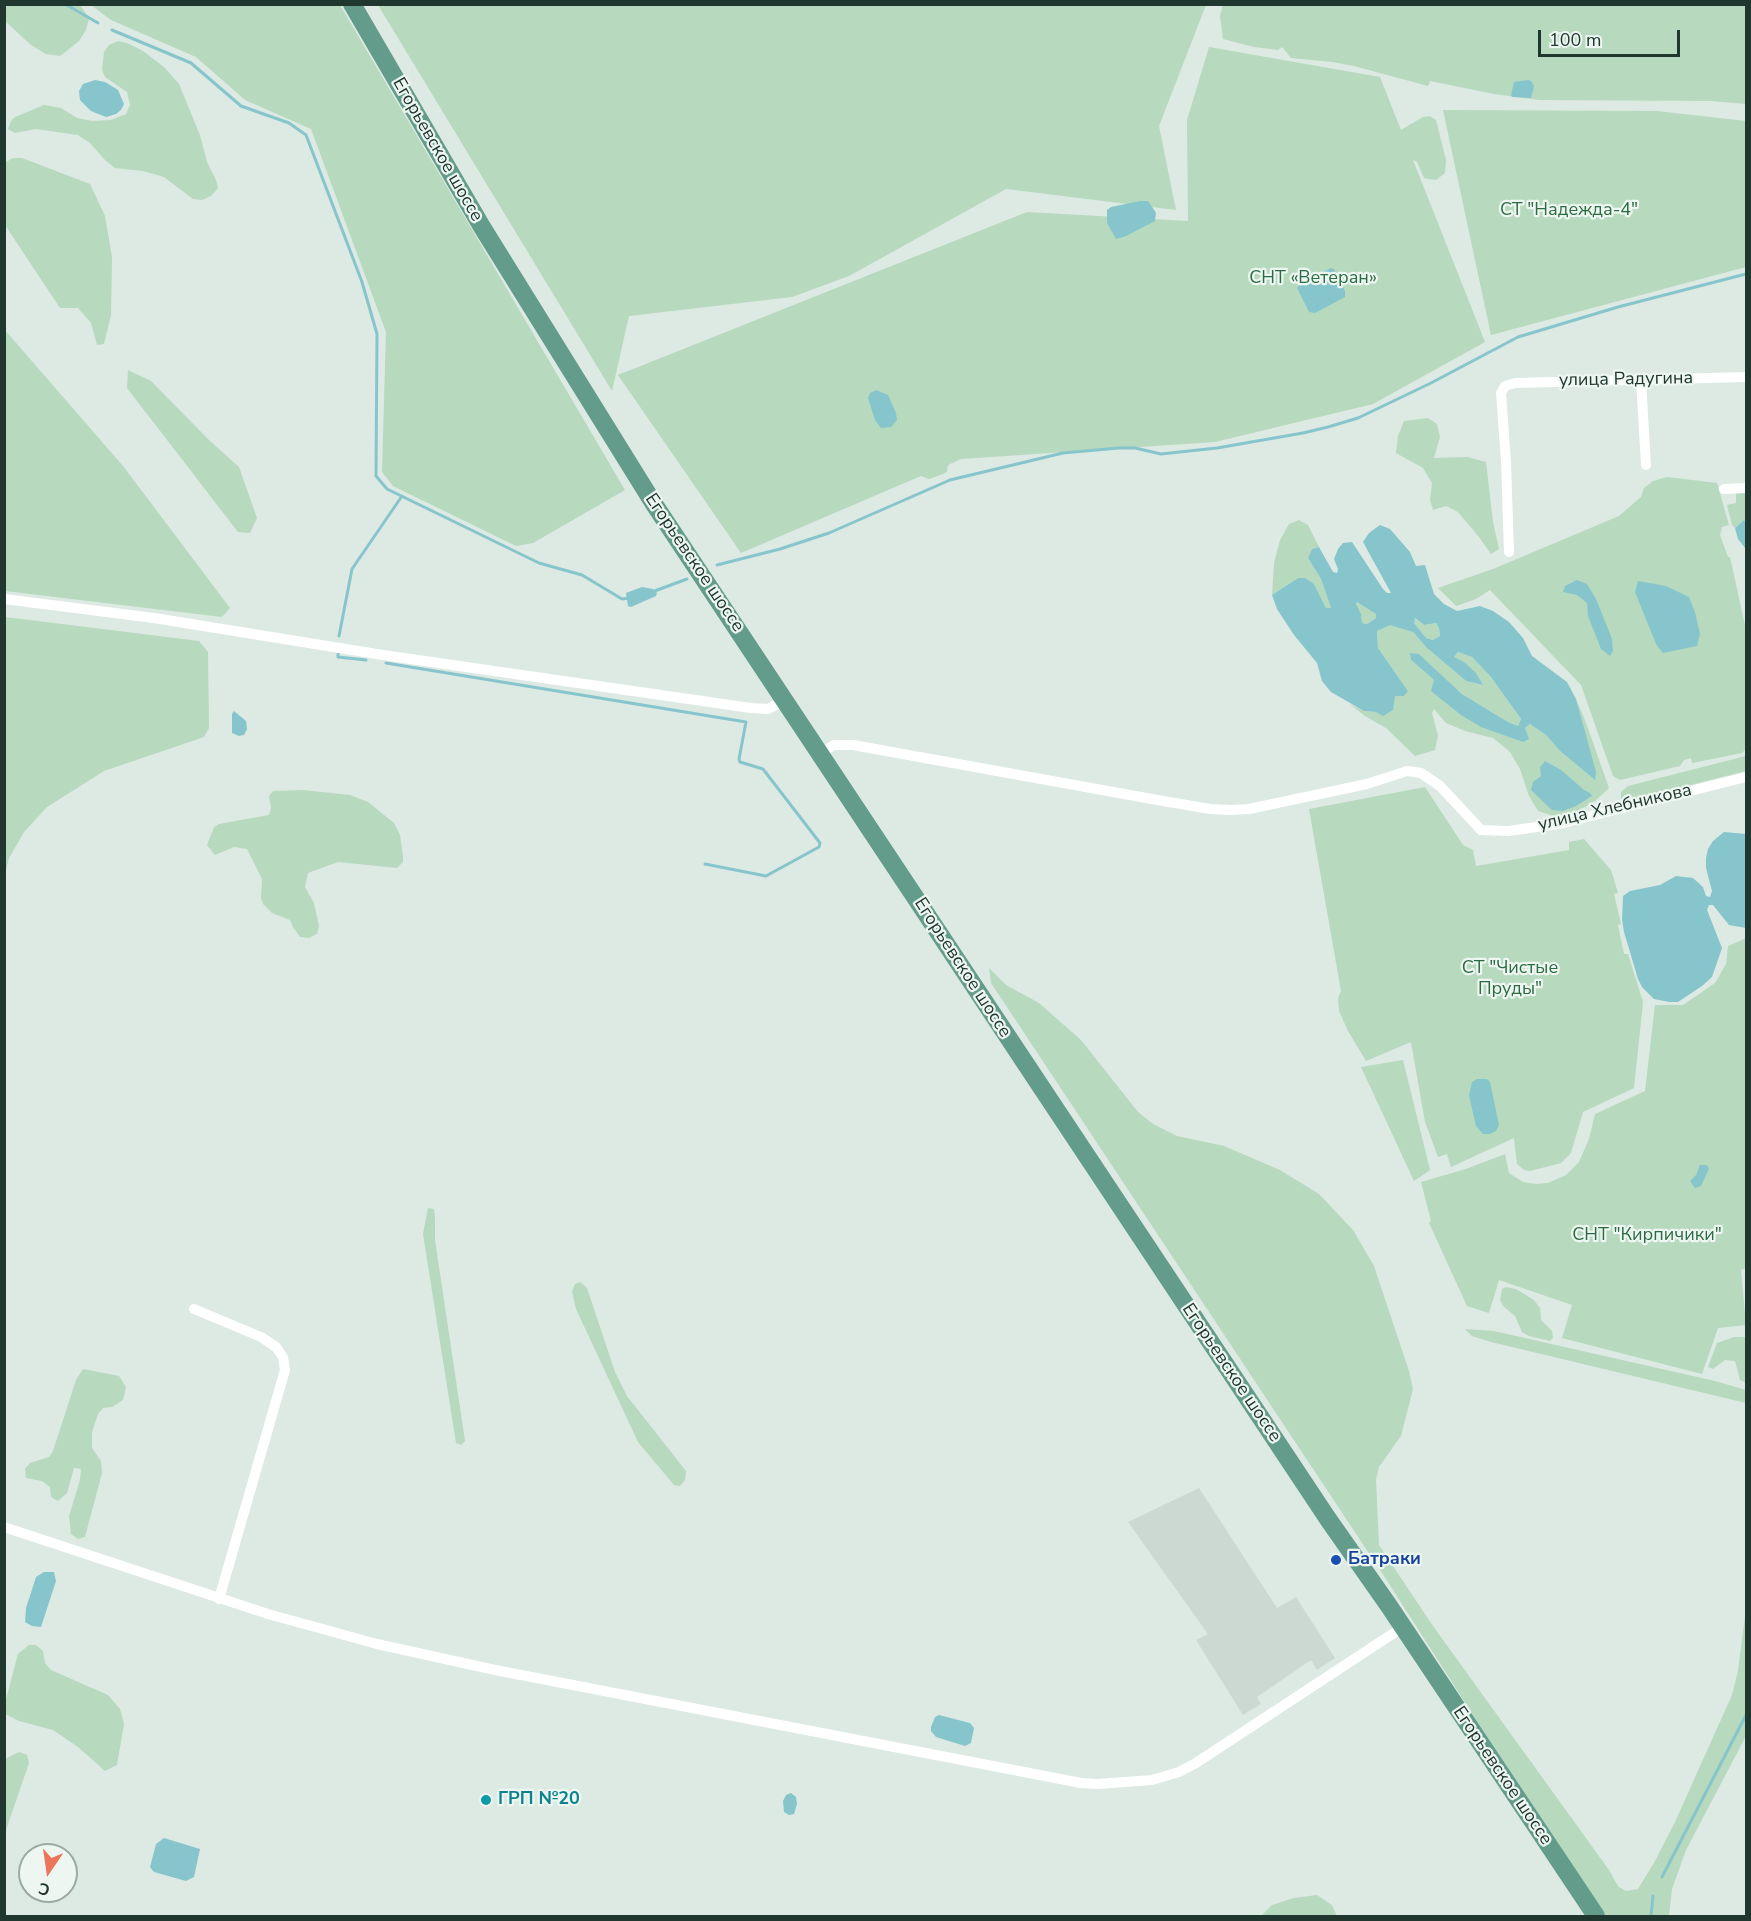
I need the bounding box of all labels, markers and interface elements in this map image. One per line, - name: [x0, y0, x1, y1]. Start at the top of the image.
- scale bar: [1541, 18, 1684, 56]
- text: 100 m: [1549, 28, 1601, 52]
- street label: Егорьевское шоссе: [387, 74, 487, 226]
- park label: СТ "Надежда-4": [1500, 200, 1638, 222]
- park label: СНТ «Ветеран»: [1249, 268, 1377, 290]
- street label: улица Радугина: [1559, 368, 1693, 392]
- street label: Егорьевское шоссе: [640, 490, 748, 636]
- street label: улица Хлебникова: [1536, 780, 1694, 836]
- street label: Егорьевское шоссе: [909, 894, 1015, 1042]
- park label: СТ "Чистые Пруды": [1462, 958, 1558, 1000]
- park label: СНТ "Кирпичики": [1572, 1225, 1722, 1247]
- street label: Егорьевское шоссе: [1177, 1300, 1285, 1446]
- place label: Батраки: [1348, 1549, 1421, 1571]
- marker: Батраки: [1329, 1553, 1343, 1567]
- street label: Егорьевское шоссе: [1448, 1703, 1556, 1849]
- place label: ГРП №20: [498, 1789, 580, 1811]
- marker: ГРП №20: [479, 1793, 493, 1807]
- north arrow: [18, 1843, 78, 1903]
- text: С: [37, 1877, 52, 1901]

